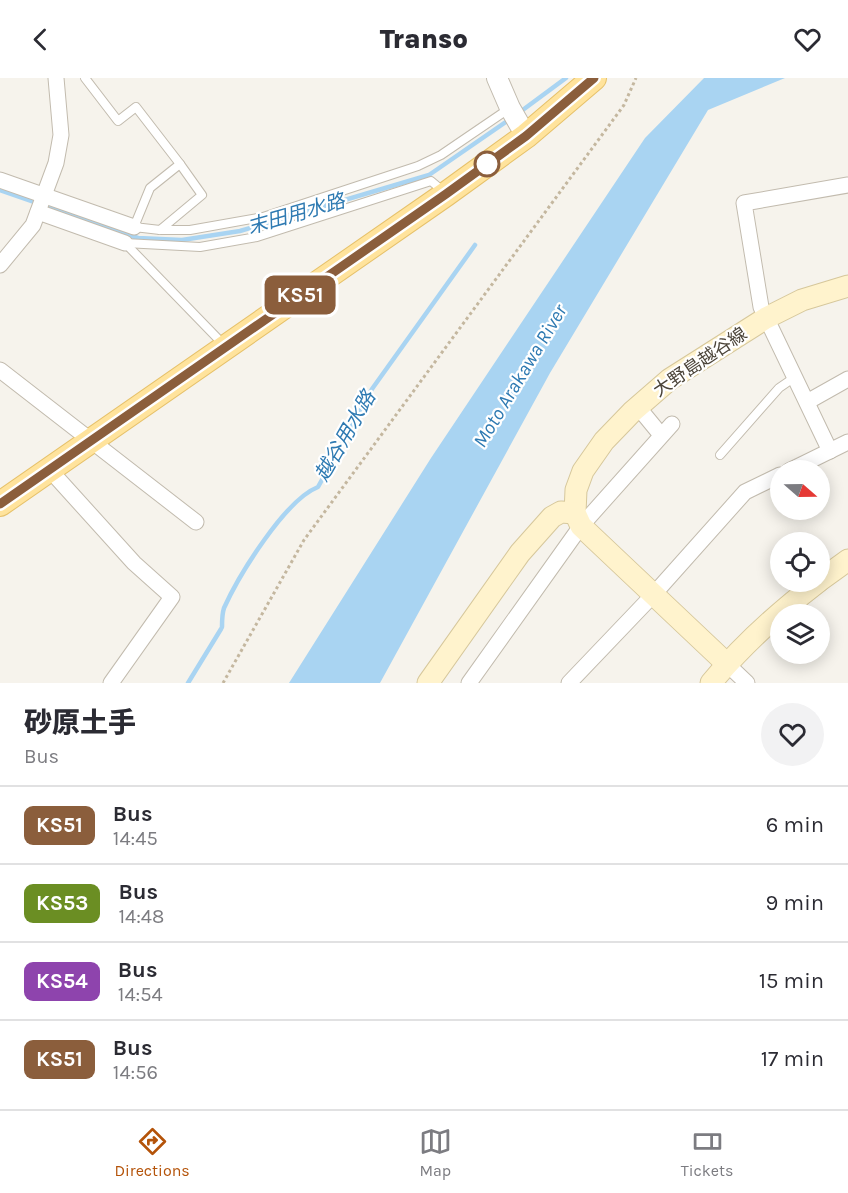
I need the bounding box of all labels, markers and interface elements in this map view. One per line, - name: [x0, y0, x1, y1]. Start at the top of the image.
- icon: back: [24, 23, 57, 56]
- text: Transo: [380, 23, 468, 55]
- icon: heart: [791, 23, 824, 56]
- unlabelled marker: [474, 151, 500, 177]
- water label: 末田用水路: [245, 189, 349, 239]
- line badge: KS51: [258, 276, 342, 314]
- text: KS51: [277, 283, 323, 307]
- water label: Moto Arakawa River: [468, 299, 572, 452]
- street label: 大野島越谷線: [649, 323, 751, 401]
- water label: 越谷用水路: [310, 385, 381, 485]
- north arrow: [770, 460, 830, 520]
- map controls: [770, 460, 830, 664]
- button: locate: [770, 532, 830, 592]
- button: layers: [770, 604, 830, 664]
- button: heart: [761, 703, 824, 766]
- text: 砂原土手: [24, 706, 136, 739]
- text: Bus: [24, 745, 59, 768]
- text: Bus: [113, 801, 153, 827]
- text: 6 min: [766, 812, 824, 838]
- text: KS51: [36, 813, 83, 837]
- text: 14:45: [113, 827, 158, 850]
- text: Bus: [118, 879, 158, 905]
- text: 9 min: [766, 890, 824, 916]
- text: KS53: [36, 891, 88, 915]
- text: 14:48: [118, 905, 164, 928]
- text: Bus: [118, 957, 158, 983]
- text: 15 min: [759, 968, 824, 994]
- text: KS54: [36, 969, 88, 993]
- text: 14:54: [118, 983, 163, 1006]
- text: Bus: [113, 1035, 153, 1061]
- text: 17 min: [761, 1046, 824, 1072]
- text: KS51: [36, 1047, 83, 1071]
- text: 14:56: [113, 1061, 158, 1084]
- tab: Directions: [115, 1125, 190, 1180]
- tab: Map: [419, 1125, 452, 1180]
- tab: Tickets: [681, 1125, 733, 1180]

